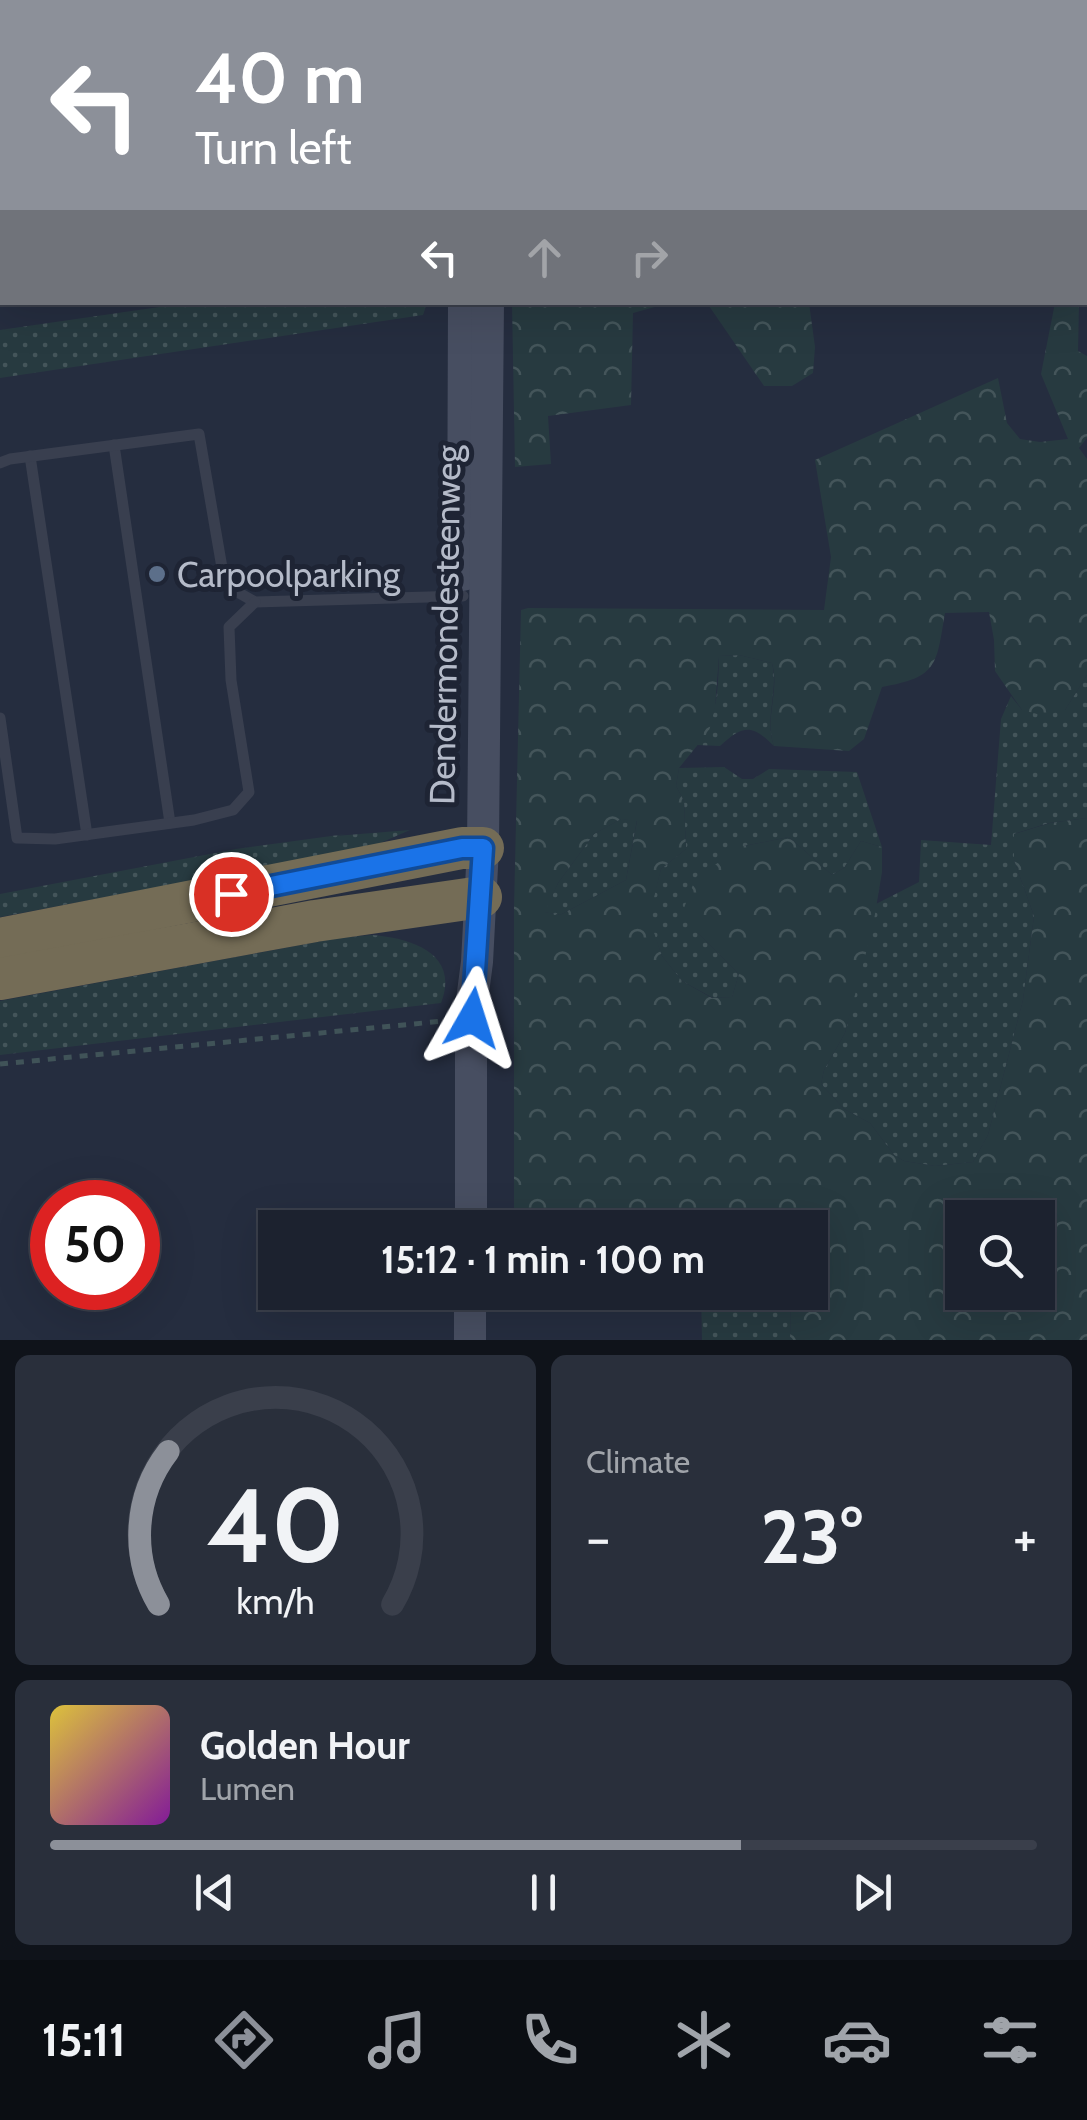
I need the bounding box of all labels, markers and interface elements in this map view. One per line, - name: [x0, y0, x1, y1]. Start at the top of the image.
- text: 40 m: [195, 35, 364, 121]
- icon: left: [30, 40, 160, 170]
- text: Turn left: [195, 121, 352, 175]
- icon: left: [412, 230, 467, 285]
- icon: ahead: [517, 230, 572, 285]
- icon: right: [622, 230, 677, 285]
- street label: Dendermondesteenweg: [420, 444, 470, 805]
- place label: Carpoolparking: [177, 553, 401, 596]
- marker: Carpoolparking: [146, 563, 168, 585]
- pin: [189, 852, 274, 937]
- icon: arrive: [204, 867, 259, 922]
- position arrow: [420, 966, 524, 1070]
- speed limit sign: 50: [30, 1180, 160, 1310]
- map controls: [945, 1200, 1055, 1310]
- button: search: [945, 1200, 1055, 1310]
- text: 15:12 · 1 min · 100 m: [381, 1236, 705, 1283]
- text: Climate: [586, 1442, 690, 1481]
- text: 40: [206, 1462, 345, 1588]
- text: 23°: [761, 1491, 862, 1582]
- text: −: [586, 1504, 610, 1571]
- text: +: [1013, 1504, 1037, 1571]
- text: km/h: [236, 1580, 315, 1623]
- text: Golden Hour: [200, 1722, 410, 1769]
- text: Lumen: [200, 1769, 295, 1808]
- icon: previous: [187, 1865, 242, 1920]
- icon: pause: [516, 1865, 571, 1920]
- icon: next: [845, 1865, 900, 1920]
- icon: directions: [209, 2005, 279, 2075]
- icon: music: [362, 2005, 432, 2075]
- icon: phone: [515, 2005, 585, 2075]
- icon: climate: [669, 2005, 739, 2075]
- icon: car: [822, 2005, 892, 2075]
- icon: filters: [975, 2005, 1045, 2075]
- text: 15:11: [42, 2013, 126, 2067]

